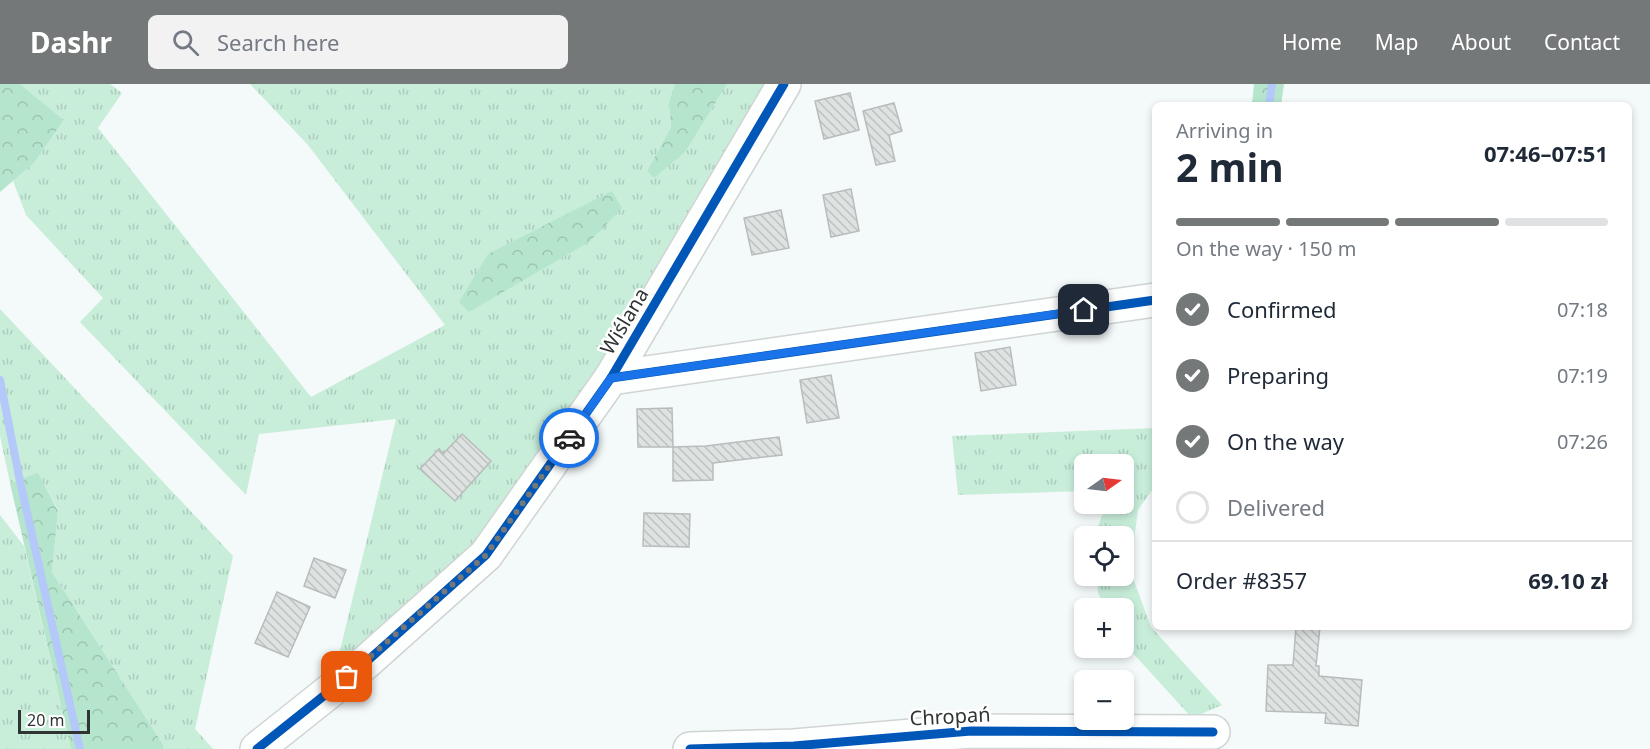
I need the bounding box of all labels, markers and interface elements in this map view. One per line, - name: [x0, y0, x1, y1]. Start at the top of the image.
- search box: [148, 15, 568, 69]
- text: Dashr: [30, 23, 112, 61]
- icon: search: [169, 26, 202, 59]
- text: Search here: [217, 27, 339, 57]
- text: Home: [1282, 28, 1342, 56]
- text: Map: [1375, 28, 1418, 56]
- text: About: [1451, 28, 1511, 56]
- text: Contact: [1544, 28, 1620, 56]
- text: Arriving in: [1176, 117, 1273, 144]
- text: 07:46–07:51: [1484, 138, 1608, 168]
- text: 2 min: [1176, 140, 1283, 193]
- text: On the way · 150 m: [1176, 235, 1356, 262]
- street label: Wiślana: [594, 283, 654, 359]
- pin: [1058, 284, 1109, 335]
- icon: home: [1067, 293, 1100, 326]
- icon: check: [1176, 293, 1209, 326]
- text: Confirmed: [1227, 294, 1337, 324]
- text: 07:18: [1557, 296, 1608, 323]
- icon: check: [1176, 359, 1209, 392]
- text: Preparing: [1227, 360, 1329, 390]
- text: 07:19: [1557, 362, 1608, 389]
- courier: [539, 408, 599, 468]
- icon: car: [553, 422, 586, 455]
- icon: check: [1176, 425, 1209, 458]
- text: On the way: [1227, 426, 1344, 456]
- text: 07:26: [1557, 428, 1608, 455]
- north arrow: [1074, 454, 1134, 514]
- map controls: [1074, 454, 1134, 730]
- text: Delivered: [1227, 492, 1325, 522]
- button: locate: [1074, 526, 1134, 586]
- text: Order #8357: [1176, 565, 1307, 595]
- text: 69.10 zł: [1528, 565, 1608, 595]
- button: +: [1074, 598, 1134, 658]
- pin: [321, 651, 372, 702]
- icon: bag: [330, 660, 363, 693]
- button: −: [1074, 670, 1134, 730]
- street label: Chropań: [909, 700, 991, 732]
- scale bar: [18, 707, 90, 734]
- text: 20 m: [27, 709, 64, 731]

